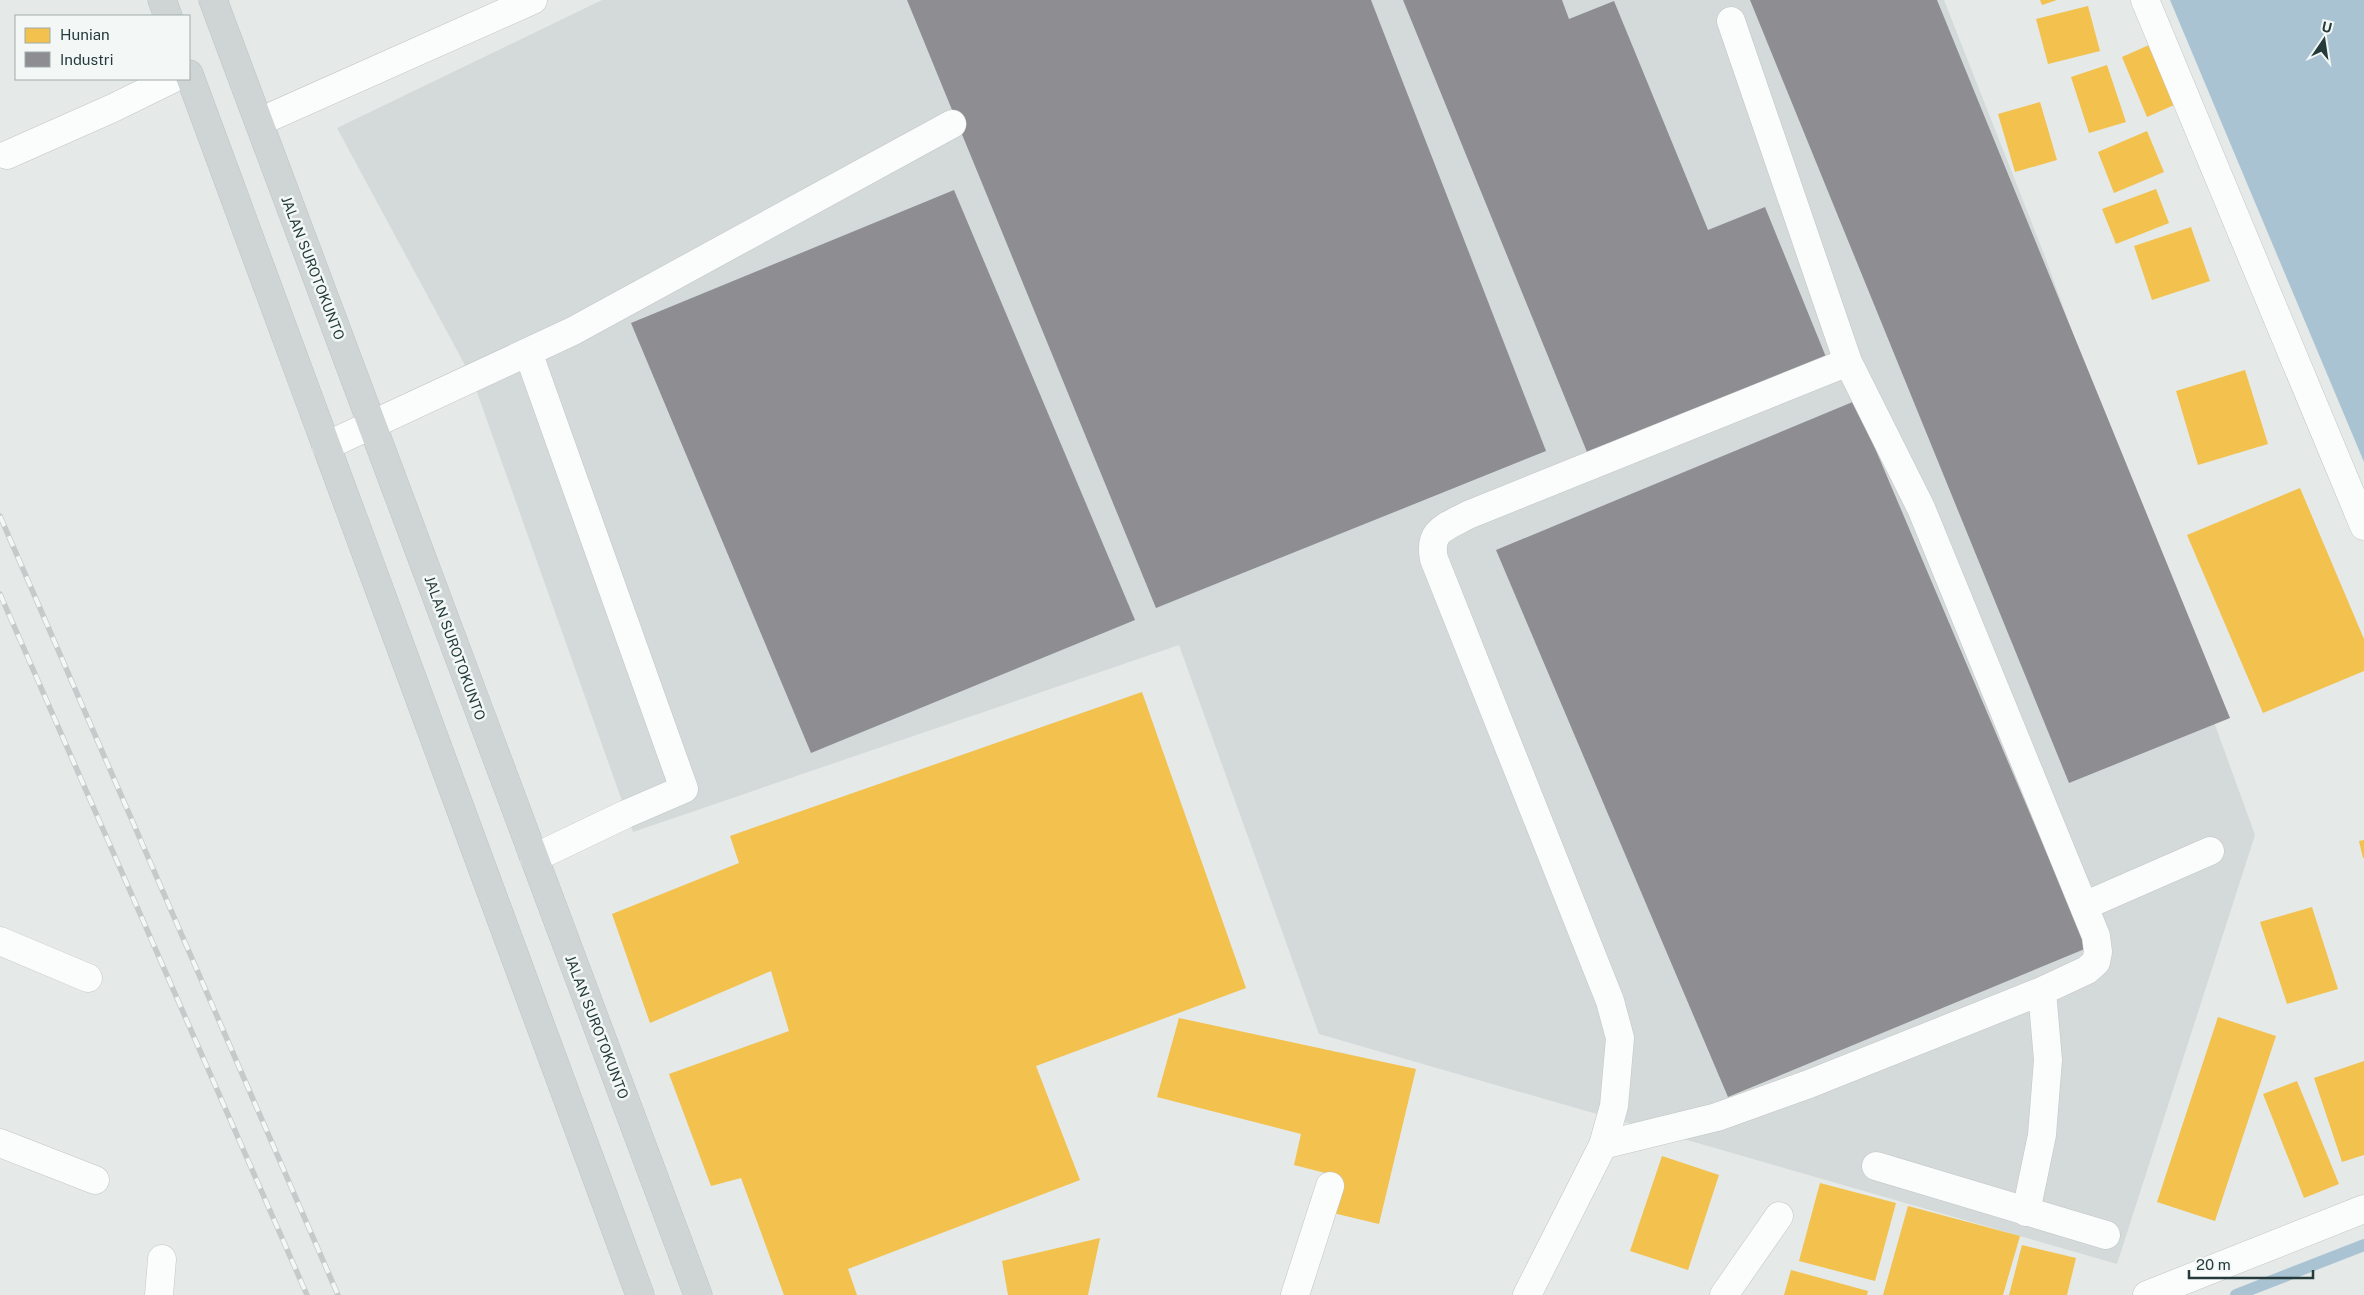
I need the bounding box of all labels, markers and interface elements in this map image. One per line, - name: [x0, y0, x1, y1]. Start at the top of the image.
- legend: [15, 15, 190, 80]
- north arrow: [2299, 15, 2349, 65]
- text: U: [2320, 18, 2334, 36]
- text: Hunian: [60, 26, 110, 43]
- text: Industri: [60, 51, 113, 68]
- street label: JALAN SUROTOKUNTO: [278, 194, 348, 342]
- street label: JALAN SUROTOKUNTO: [421, 574, 489, 722]
- street label: JALAN SUROTOKUNTO: [562, 953, 632, 1101]
- scale bar: [2189, 1248, 2313, 1280]
- text: 20 m: [2196, 1256, 2231, 1273]

